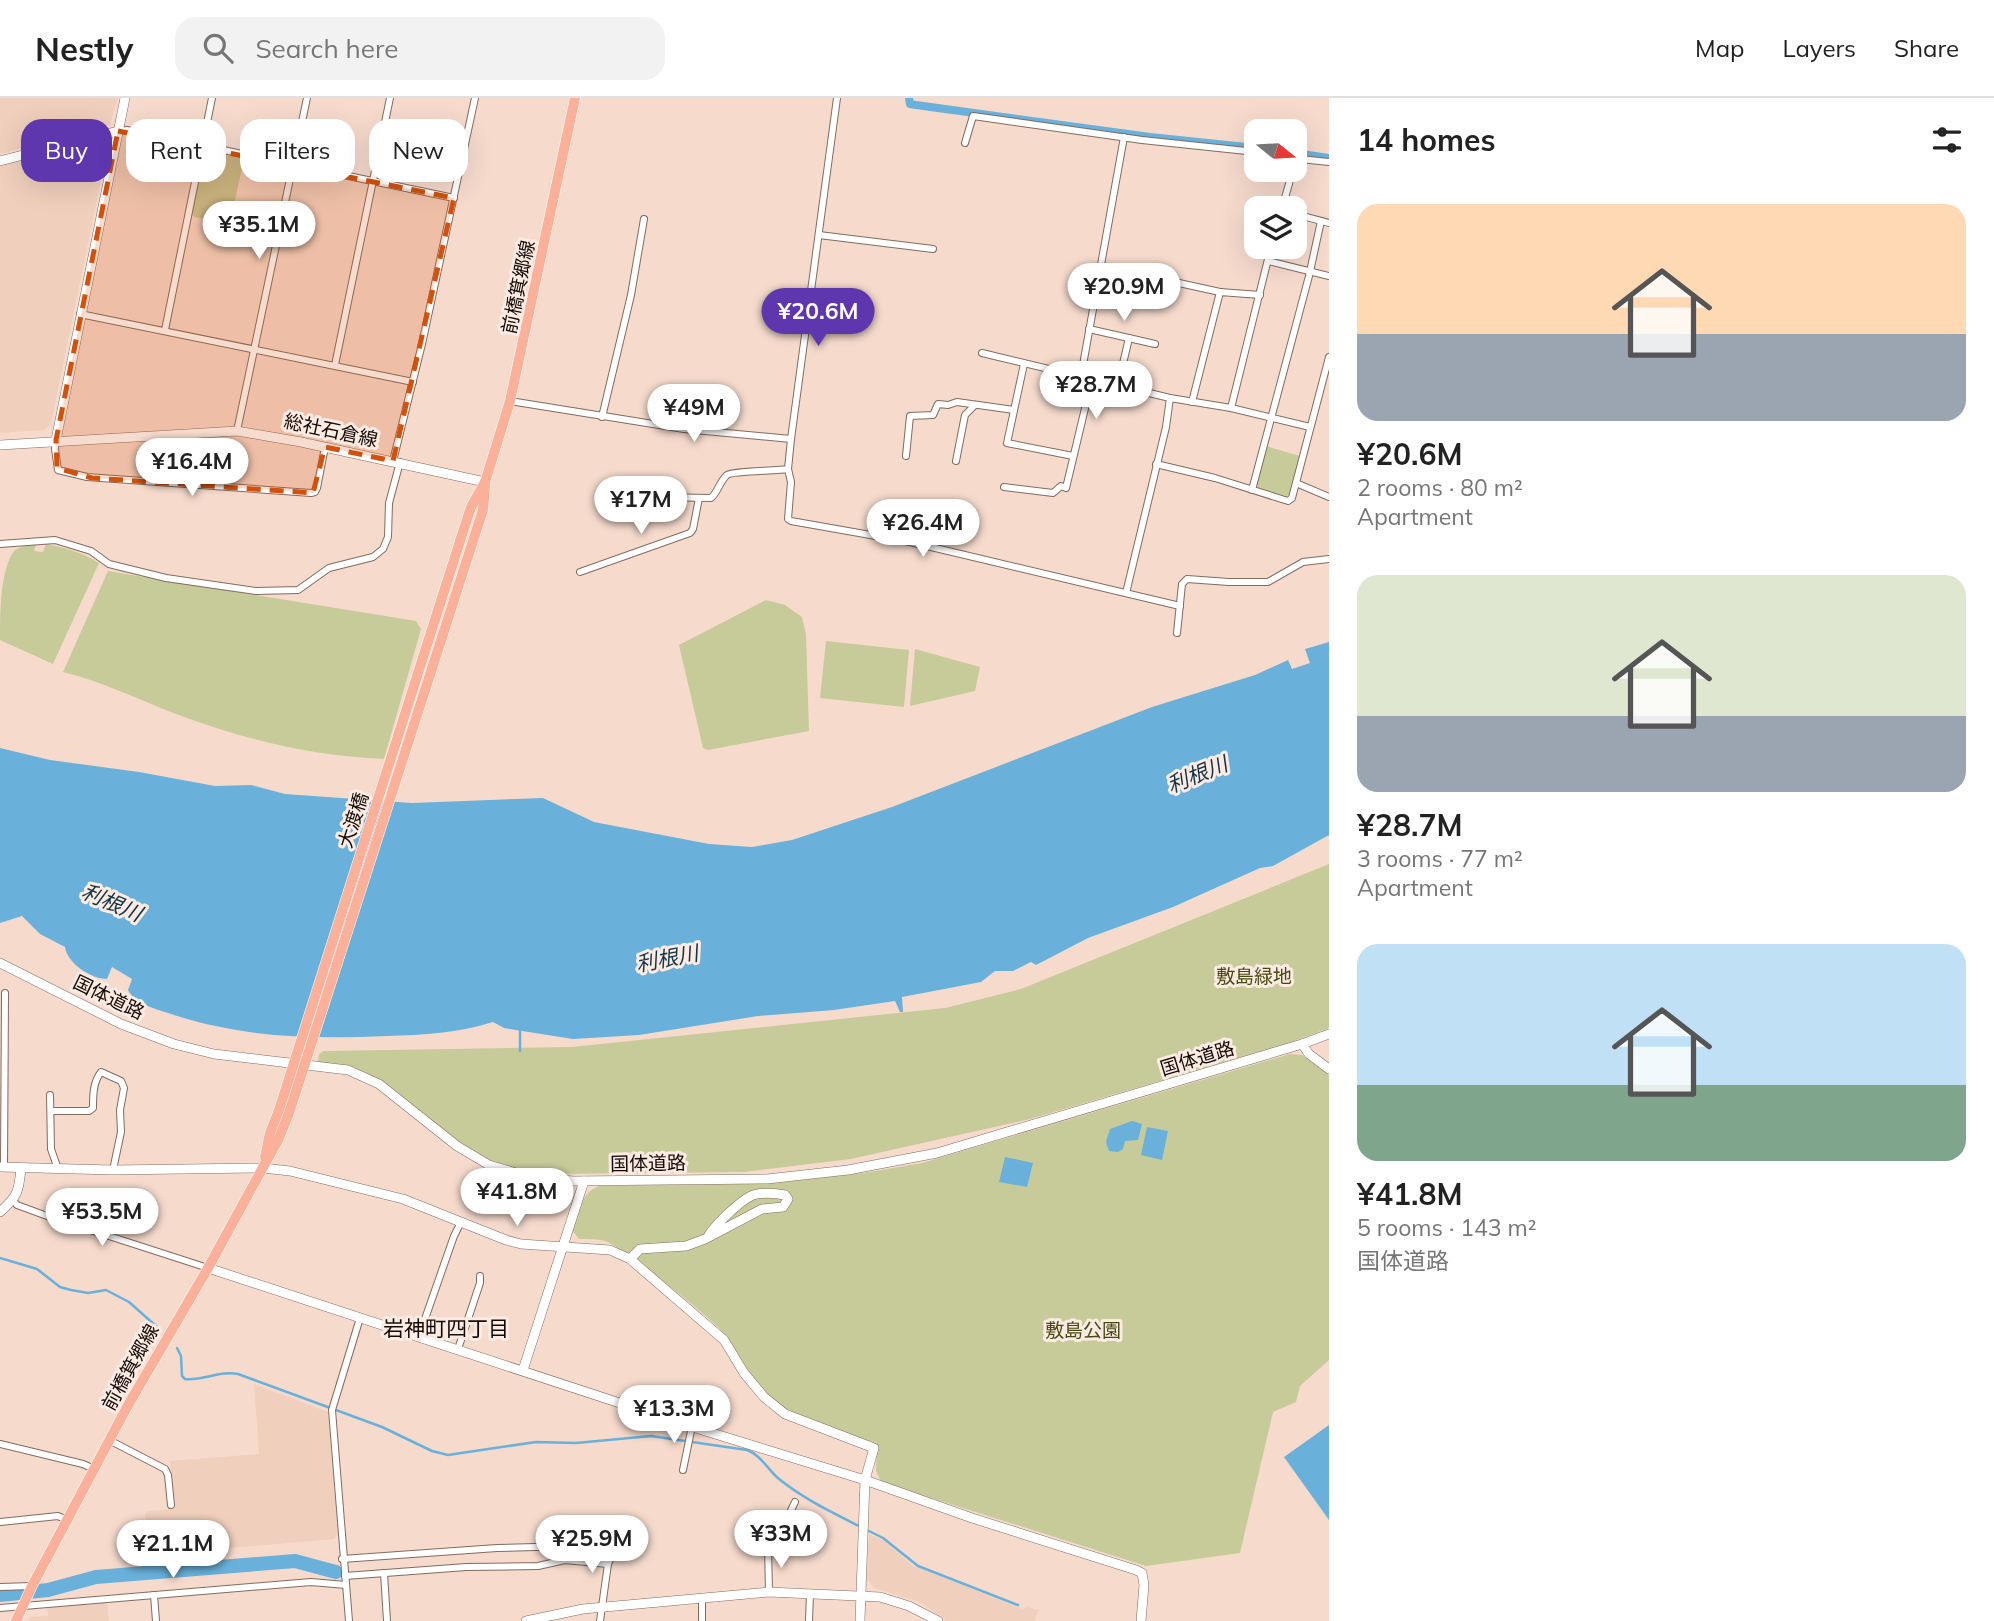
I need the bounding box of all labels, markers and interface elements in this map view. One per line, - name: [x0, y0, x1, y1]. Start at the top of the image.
- search box: [175, 17, 665, 80]
- text: Nestly: [35, 28, 133, 69]
- icon: search: [199, 29, 237, 67]
- text: Search here: [255, 32, 398, 65]
- text: Map: [1695, 33, 1744, 63]
- text: Layers: [1782, 33, 1856, 63]
- text: Share: [1894, 33, 1959, 63]
- chip: Buy: [21, 119, 112, 182]
- chip: Rent: [126, 119, 226, 182]
- chip: Filters: [240, 119, 355, 182]
- chip: New: [369, 119, 468, 182]
- north arrow: [1244, 119, 1307, 182]
- map controls: [1244, 119, 1307, 259]
- text: 14 homes: [1357, 121, 1496, 159]
- icon: filters: [1928, 121, 1966, 159]
- button: layers: [1244, 196, 1307, 259]
- pin: ¥35.1M: [202, 202, 316, 261]
- text: ¥35.1M: [219, 209, 299, 238]
- street label: 前橋箕郷線: [496, 238, 540, 336]
- icon: home: [1599, 250, 1725, 376]
- pin: ¥20.9M: [1067, 264, 1181, 323]
- text: ¥20.9M: [1084, 271, 1164, 300]
- pin: ¥20.6M: [761, 288, 875, 348]
- text: ¥20.6M: [778, 296, 858, 325]
- pin: ¥28.7M: [1039, 362, 1153, 421]
- text: ¥28.7M: [1056, 369, 1136, 398]
- pin: ¥49M: [653, 384, 735, 444]
- text: ¥49M: [663, 392, 725, 421]
- street label: 総社石倉線: [282, 408, 380, 452]
- text: ¥20.6M: [1357, 435, 1463, 473]
- pin: ¥16.4M: [135, 438, 249, 498]
- text: ¥16.4M: [152, 446, 232, 475]
- text: 2 rooms · 80 m²: [1357, 473, 1523, 502]
- pin: ¥17M: [600, 476, 682, 536]
- text: ¥17M: [610, 484, 672, 513]
- pin: ¥26.4M: [866, 500, 980, 559]
- text: Apartment: [1357, 502, 1473, 531]
- text: ¥26.4M: [883, 507, 963, 536]
- icon: home: [1599, 621, 1725, 747]
- water label: 利根川: [1163, 749, 1233, 798]
- street label: 大渡橋: [333, 789, 373, 851]
- text: ¥28.7M: [1357, 806, 1463, 844]
- text: 3 rooms · 77 m²: [1357, 844, 1523, 873]
- text: Apartment: [1357, 873, 1473, 902]
- water label: 利根川: [78, 878, 148, 927]
- water label: 利根川: [634, 939, 702, 977]
- park label: 敷島緑地: [1216, 964, 1292, 988]
- street label: 国体道路: [70, 970, 148, 1024]
- icon: home: [1599, 989, 1725, 1115]
- street label: 国体道路: [1157, 1035, 1237, 1081]
- street label: 国体道路: [610, 1150, 686, 1176]
- pin: ¥41.8M: [460, 1168, 574, 1228]
- text: ¥41.8M: [1357, 1175, 1463, 1213]
- text: ¥41.8M: [477, 1176, 557, 1205]
- pin: ¥53.5M: [45, 1188, 159, 1248]
- text: ¥53.5M: [62, 1196, 142, 1225]
- text: 5 rooms · 143 m²: [1357, 1213, 1537, 1242]
- text: 国体道路: [1357, 1246, 1449, 1275]
- district label: 岩神町四丁目: [383, 1315, 509, 1341]
- park label: 敷島公園: [1045, 1318, 1121, 1342]
- street label: 前橋箕郷線: [96, 1320, 164, 1414]
- pin: ¥13.3M: [617, 1386, 731, 1445]
- text: ¥13.3M: [634, 1393, 714, 1422]
- pin: ¥33M: [740, 1510, 822, 1570]
- pin: ¥25.9M: [535, 1516, 649, 1575]
- text: ¥33M: [750, 1518, 812, 1547]
- pin: ¥21.1M: [116, 1520, 230, 1580]
- text: ¥25.9M: [552, 1523, 632, 1552]
- text: ¥21.1M: [133, 1528, 213, 1557]

